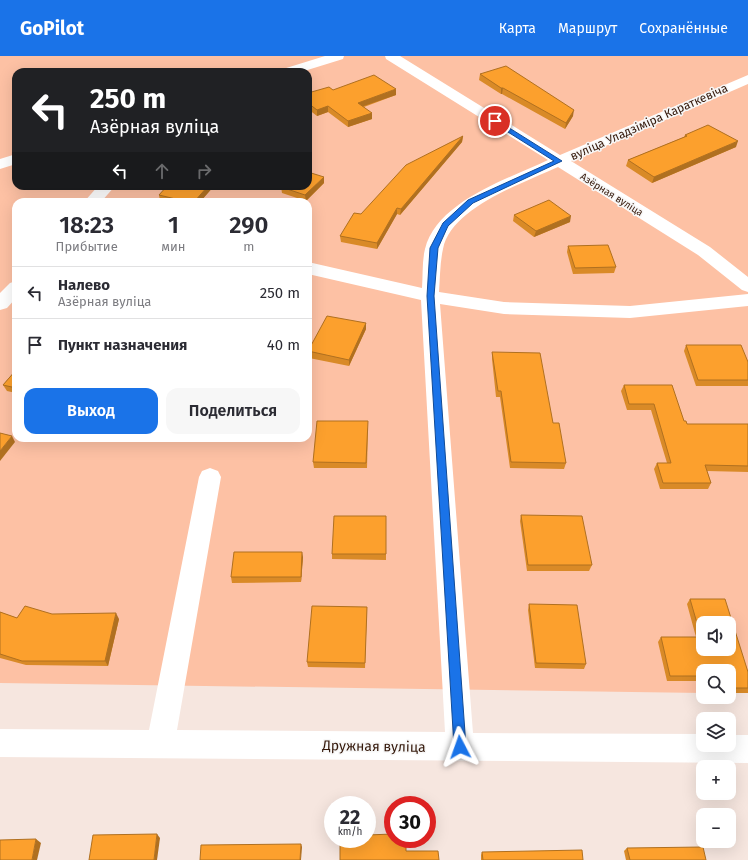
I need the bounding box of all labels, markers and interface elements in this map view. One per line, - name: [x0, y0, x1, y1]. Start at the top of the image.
- text: GoPilot: [20, 17, 84, 40]
- text: Карта: [499, 20, 536, 37]
- text: Маршрут: [558, 20, 617, 37]
- text: Сохранённые: [639, 20, 728, 37]
- street label: вуліца Уладзіміра Караткевіча: [568, 81, 730, 163]
- text: 250 m: [90, 82, 166, 115]
- icon: left: [24, 84, 76, 136]
- pin: [478, 104, 512, 138]
- icon: arrive: [484, 110, 506, 132]
- text: Азёрная вуліца: [90, 116, 219, 138]
- icon: left: [109, 160, 131, 182]
- icon: ahead: [151, 160, 173, 182]
- icon: right: [193, 160, 215, 182]
- street label: Азёрная вуліца: [578, 170, 646, 219]
- text: 18:23: [59, 211, 114, 239]
- text: 1: [168, 211, 179, 239]
- text: 290: [229, 211, 268, 239]
- text: Прибытие: [56, 239, 118, 254]
- text: мин: [161, 239, 186, 254]
- text: m: [243, 239, 254, 254]
- text: Налево: [58, 276, 110, 294]
- icon: left: [24, 282, 46, 304]
- text: 250 m: [260, 284, 300, 302]
- text: Азёрная вуліца: [58, 294, 151, 309]
- icon: arrive: [24, 334, 46, 356]
- text: Пункт назначения: [58, 336, 187, 354]
- text: 40 m: [267, 336, 300, 354]
- button: Выход: [24, 388, 158, 434]
- button: Поделиться: [166, 388, 300, 434]
- map controls: [696, 616, 736, 848]
- button: sound: [696, 616, 736, 656]
- button: search: [696, 664, 736, 704]
- button: layers: [696, 712, 736, 752]
- position arrow: [439, 726, 481, 768]
- street label: Дружная вуліца: [321, 737, 426, 756]
- button: +: [696, 760, 736, 800]
- speed limit sign: 30: [384, 796, 436, 848]
- text: 22: [340, 805, 360, 829]
- button: −: [696, 808, 736, 848]
- text: km/h: [338, 826, 362, 838]

